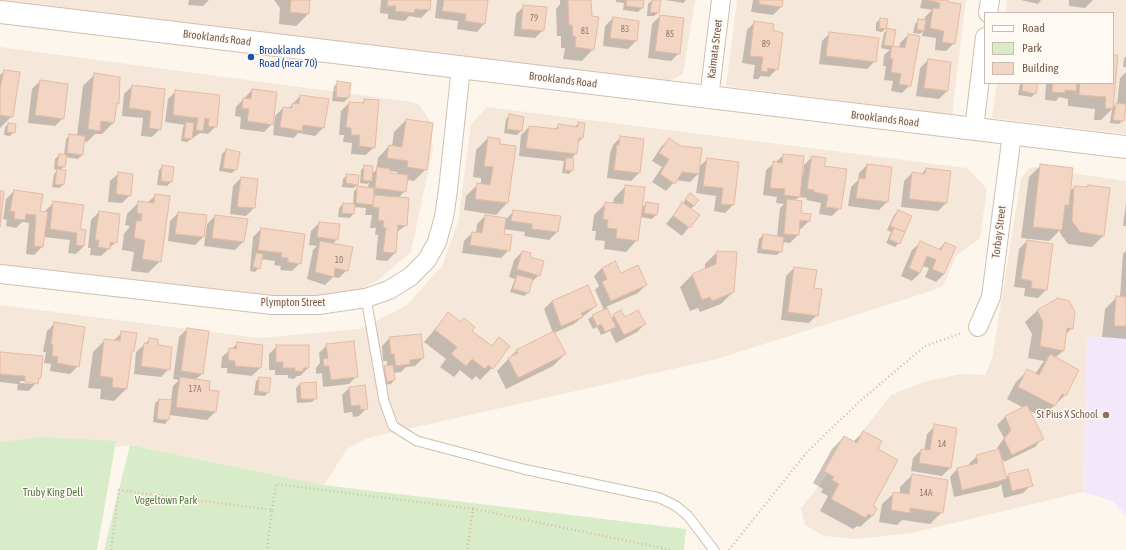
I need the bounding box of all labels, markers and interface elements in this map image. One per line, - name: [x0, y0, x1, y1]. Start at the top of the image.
- legend: [984, 12, 1114, 84]
- house number: 79: [530, 13, 538, 23]
- street label: Kaimata Street: [705, 19, 725, 79]
- text: Road: [1022, 21, 1045, 35]
- house number: 83: [621, 24, 629, 34]
- house number: 81: [581, 26, 589, 36]
- street label: Brooklands Road: [182, 27, 252, 49]
- house number: 85: [666, 29, 674, 39]
- house number: 89: [762, 39, 770, 49]
- text: Park: [1022, 41, 1042, 55]
- place label: Brooklands Road (near 70): [259, 44, 317, 70]
- marker: Brooklands Road (near 70): [246, 52, 256, 62]
- text: Building: [1022, 61, 1059, 75]
- street label: Brooklands Road: [528, 69, 598, 91]
- street label: Brooklands Road: [850, 108, 920, 130]
- street label: Torbay Street: [989, 205, 1009, 259]
- house number: 10: [335, 255, 343, 265]
- street label: Plympton Street: [260, 296, 326, 310]
- house number: 17A: [189, 384, 201, 394]
- place label: St Pius X School: [1037, 408, 1098, 422]
- marker: St Pius X School: [1101, 410, 1111, 420]
- house number: 14: [938, 439, 946, 449]
- park label: Truby King Dell: [23, 486, 83, 500]
- house number: 14A: [920, 488, 932, 498]
- park label: Vogeltown Park: [135, 494, 197, 508]

